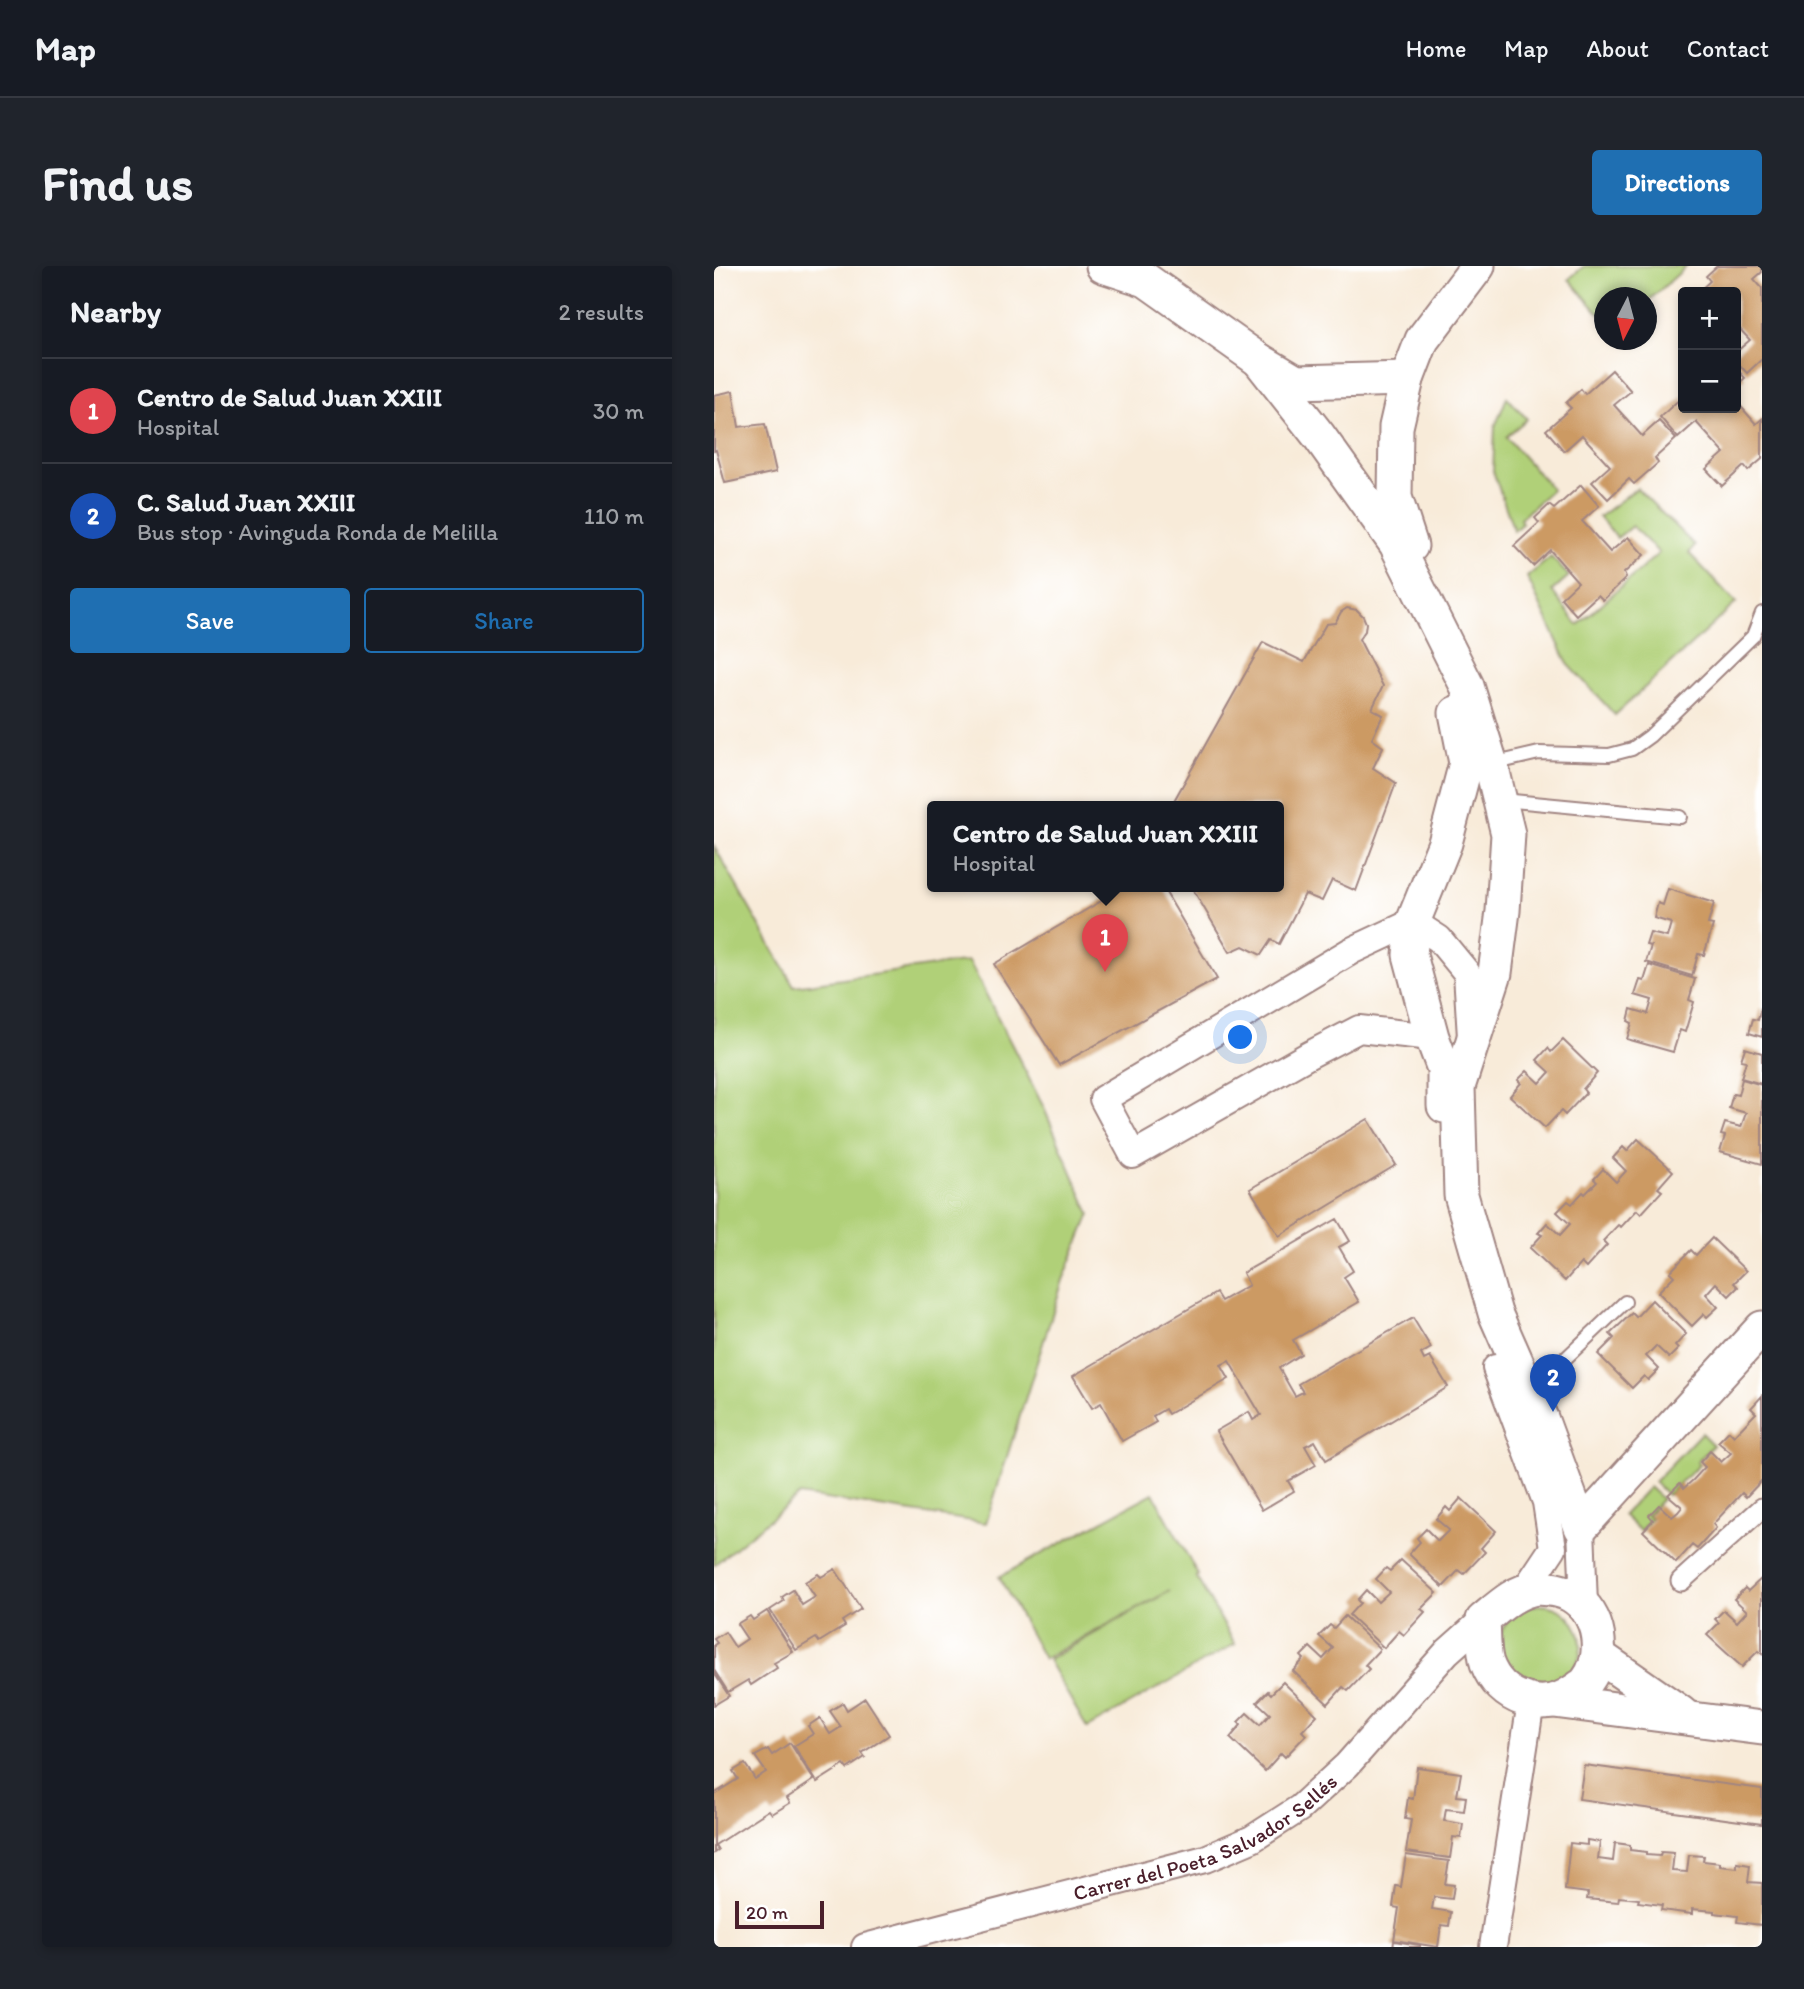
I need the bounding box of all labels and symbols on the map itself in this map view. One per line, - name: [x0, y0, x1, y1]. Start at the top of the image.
- north arrow: [1594, 287, 1657, 350]
- pin: 1: [1082, 914, 1128, 972]
- your location: [1223, 1020, 1257, 1054]
- pin: 2: [1530, 1354, 1576, 1412]
- street label: Carrer del Poeta Salvador Sellés: [1070, 1768, 1342, 1905]
- scale bar: [735, 1898, 824, 1930]

